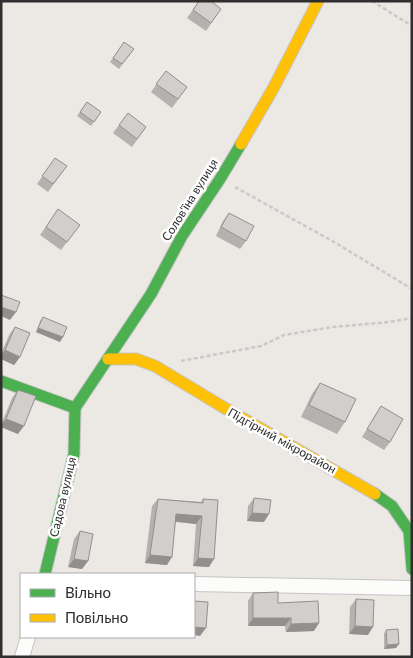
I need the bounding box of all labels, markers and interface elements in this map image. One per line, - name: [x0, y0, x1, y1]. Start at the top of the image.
- street label: Солов'їна вулиця: [158, 156, 221, 244]
- street label: Підгірний мікрорайон: [225, 405, 339, 477]
- street label: Садова вулиця: [46, 455, 79, 538]
- legend: [20, 573, 195, 638]
- text: Вільно: [65, 583, 111, 601]
- text: Повільно: [65, 608, 128, 626]

